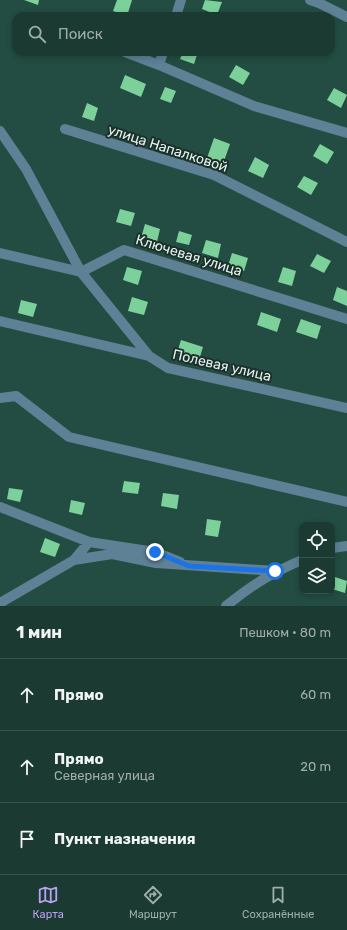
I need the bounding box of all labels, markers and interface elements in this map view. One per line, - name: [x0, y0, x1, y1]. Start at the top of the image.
- search box: [12, 12, 335, 56]
- icon: search: [26, 23, 48, 45]
- text: Поиск: [58, 25, 103, 43]
- street label: улица Напалковой: [106, 121, 230, 176]
- street label: Ключевая улица: [133, 231, 244, 280]
- street label: Полевая улица: [171, 346, 273, 385]
- map controls: [299, 522, 335, 594]
- button: locate: [299, 522, 335, 558]
- route end: [146, 543, 164, 561]
- button: layers: [299, 558, 335, 594]
- route start: [266, 562, 284, 580]
- text: 1 мин: [16, 622, 62, 642]
- text: Пешком · 80 m: [239, 625, 331, 640]
- icon: ahead: [16, 684, 38, 706]
- text: Прямо: [54, 686, 104, 704]
- text: 60 m: [300, 687, 331, 702]
- text: Прямо: [54, 750, 104, 768]
- icon: ahead: [16, 756, 38, 778]
- text: 20 m: [300, 759, 331, 774]
- text: Северная улица: [54, 768, 155, 783]
- icon: arrive: [16, 828, 38, 850]
- text: Пункт назначения: [54, 830, 196, 848]
- tab: Карта: [33, 884, 64, 921]
- tab: Маршрут: [129, 884, 177, 921]
- tab: Сохранённые: [242, 884, 314, 921]

